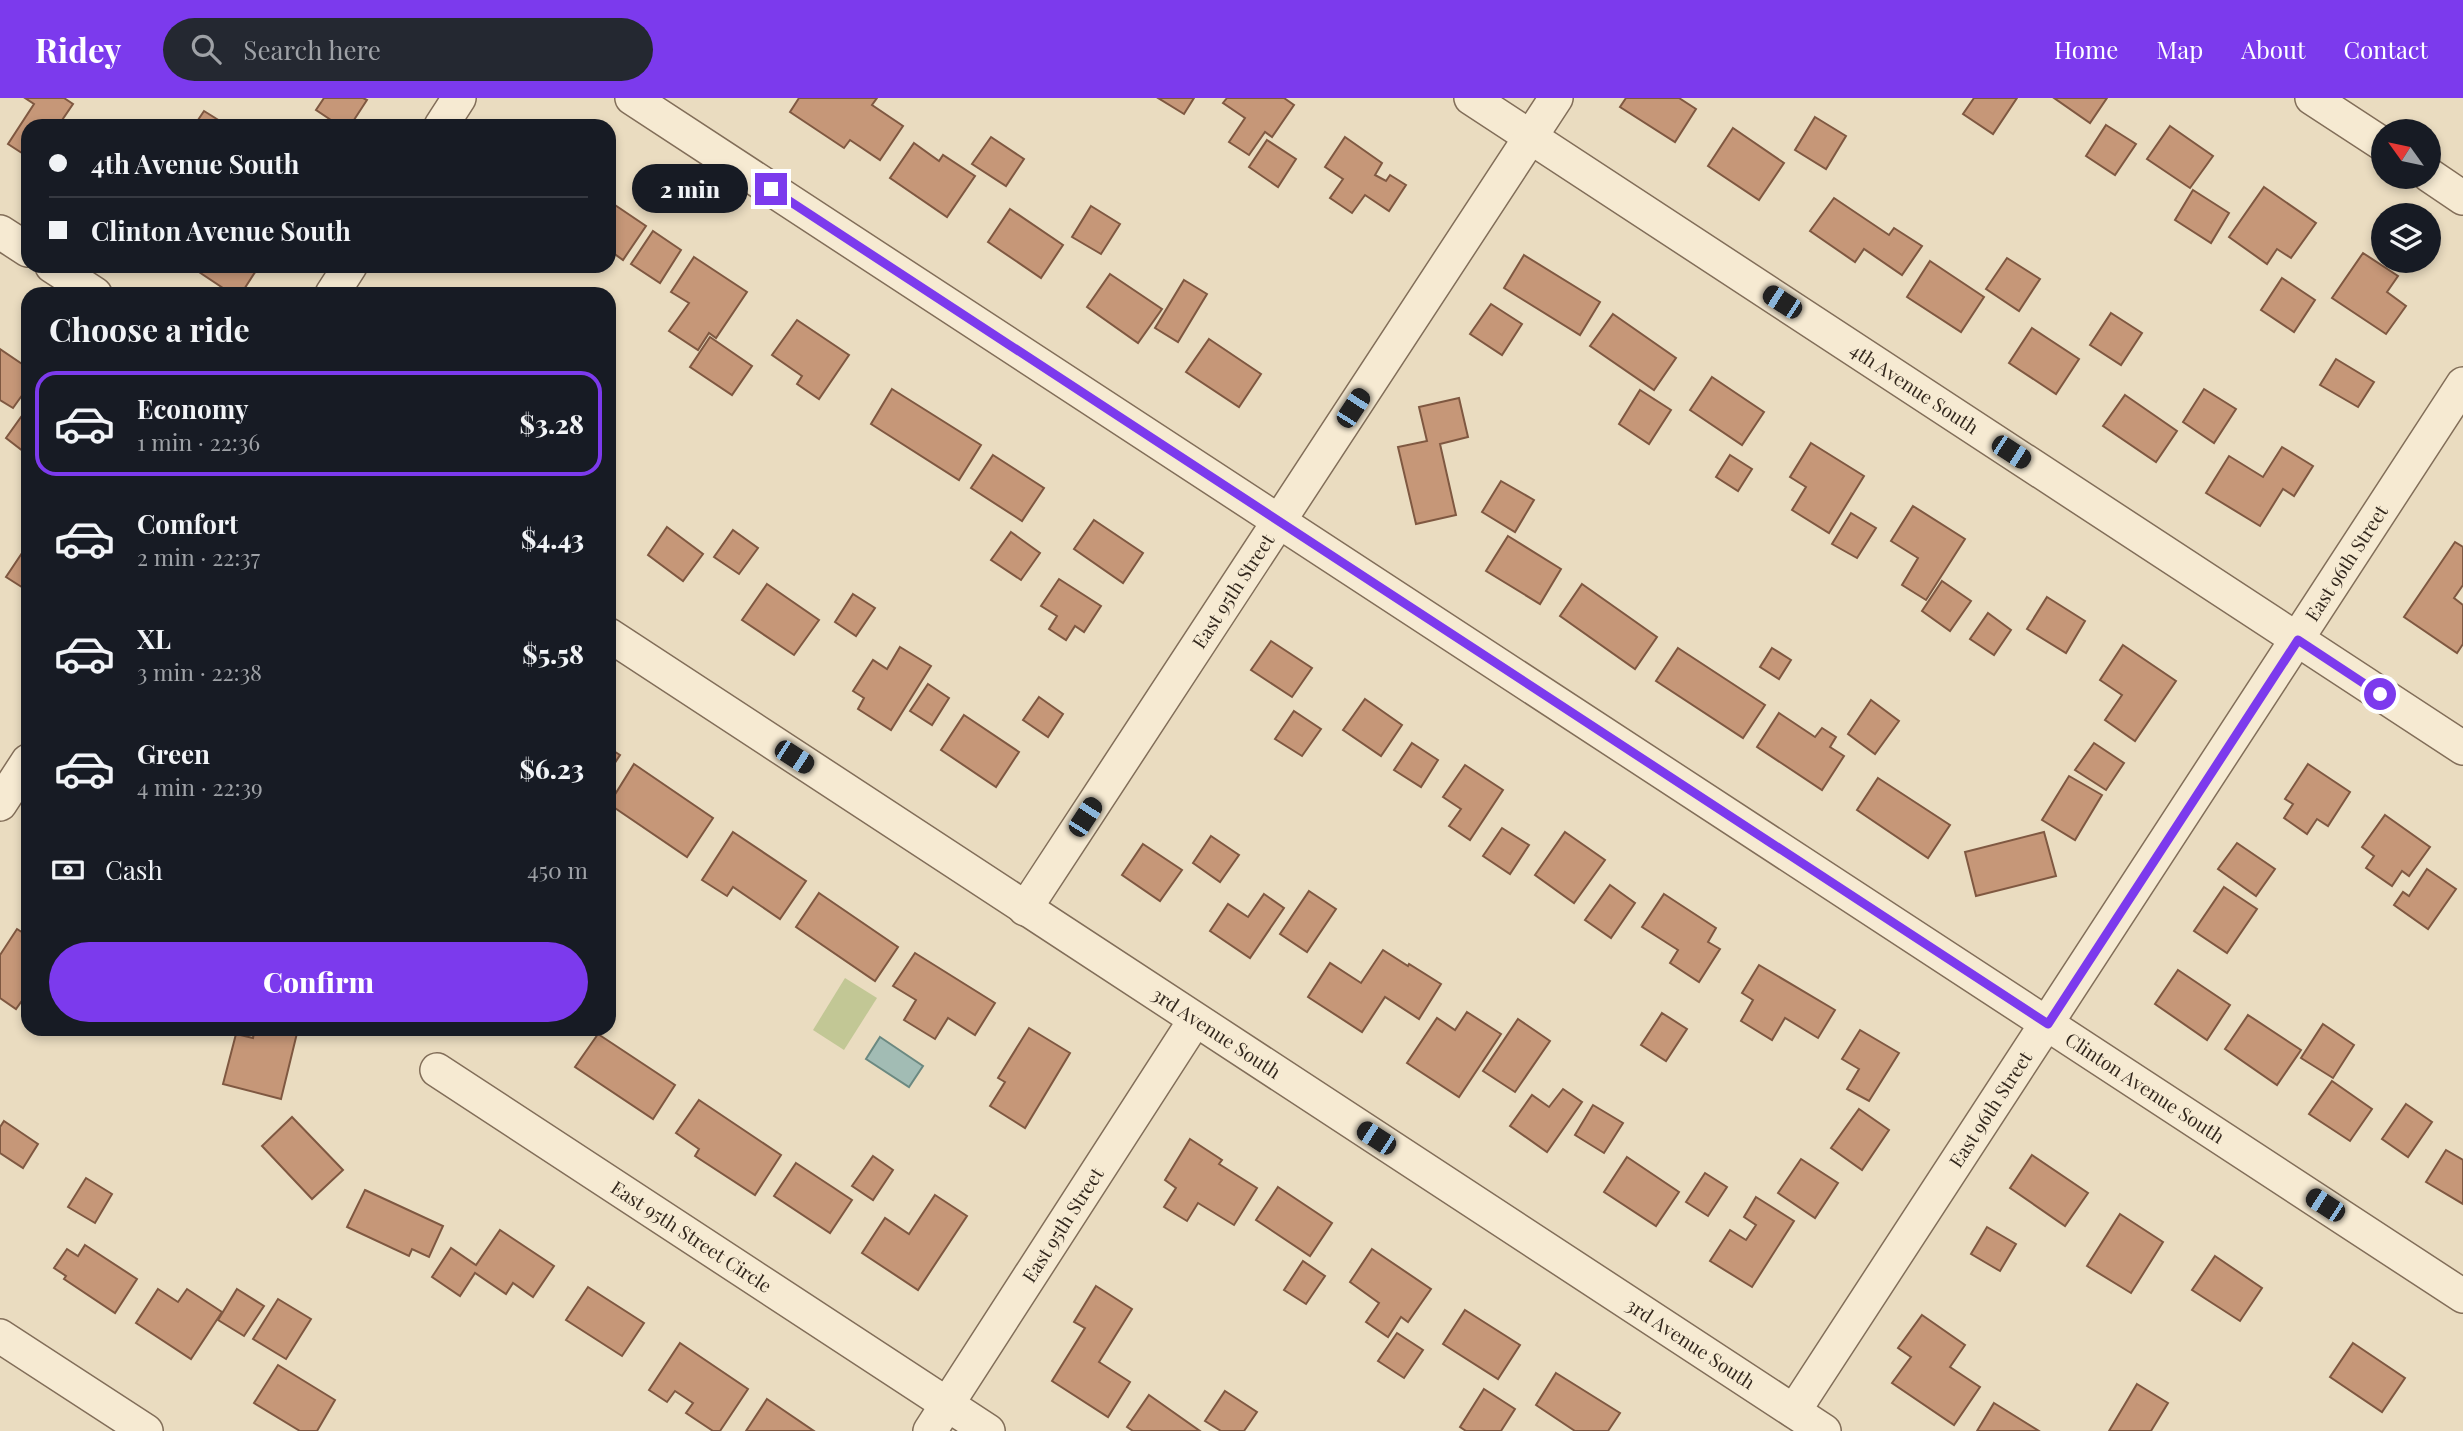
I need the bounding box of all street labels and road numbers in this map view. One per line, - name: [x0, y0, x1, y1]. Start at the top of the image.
- street label: 4th Avenue South: [1846, 336, 1984, 439]
- street label: East 96th Street: [2298, 499, 2393, 626]
- street label: East 95th Street: [1185, 528, 1279, 653]
- street label: 3rd Avenue South: [1147, 980, 1286, 1084]
- street label: Clinton Avenue South: [2061, 1025, 2230, 1149]
- street label: East 96th Street: [1942, 1045, 2037, 1172]
- street label: East 95th Street: [1015, 1162, 1109, 1287]
- street label: East 95th Street Circle: [606, 1174, 777, 1298]
- street label: 3rd Avenue South: [1622, 1291, 1761, 1394]

